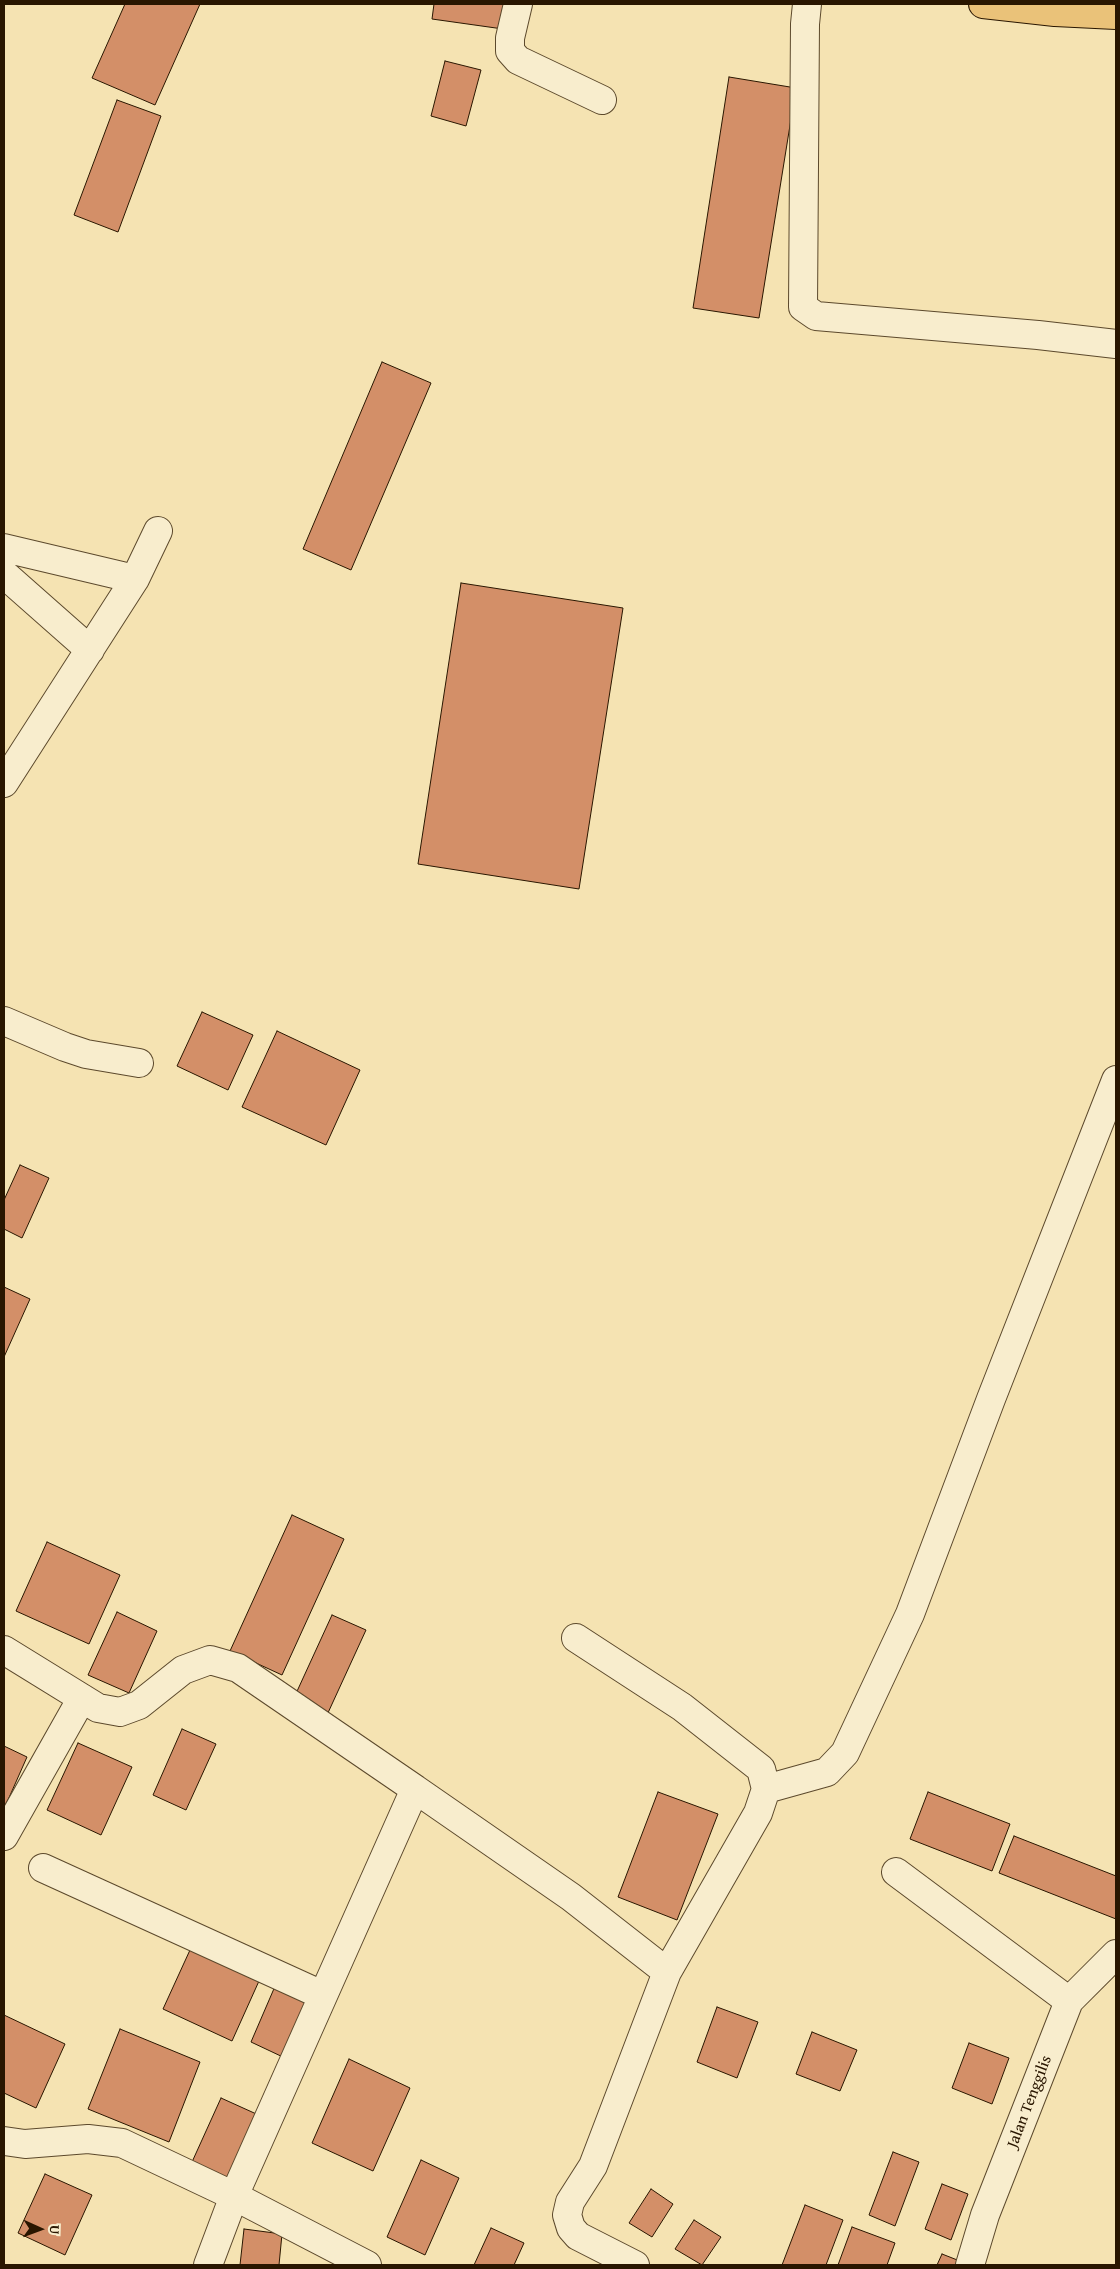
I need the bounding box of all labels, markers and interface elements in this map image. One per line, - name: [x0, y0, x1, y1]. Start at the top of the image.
- street label: Jalan Tenggilis: [1004, 2053, 1056, 2151]
- north arrow: [15, 2204, 65, 2254]
- text: U: [45, 2224, 65, 2235]

